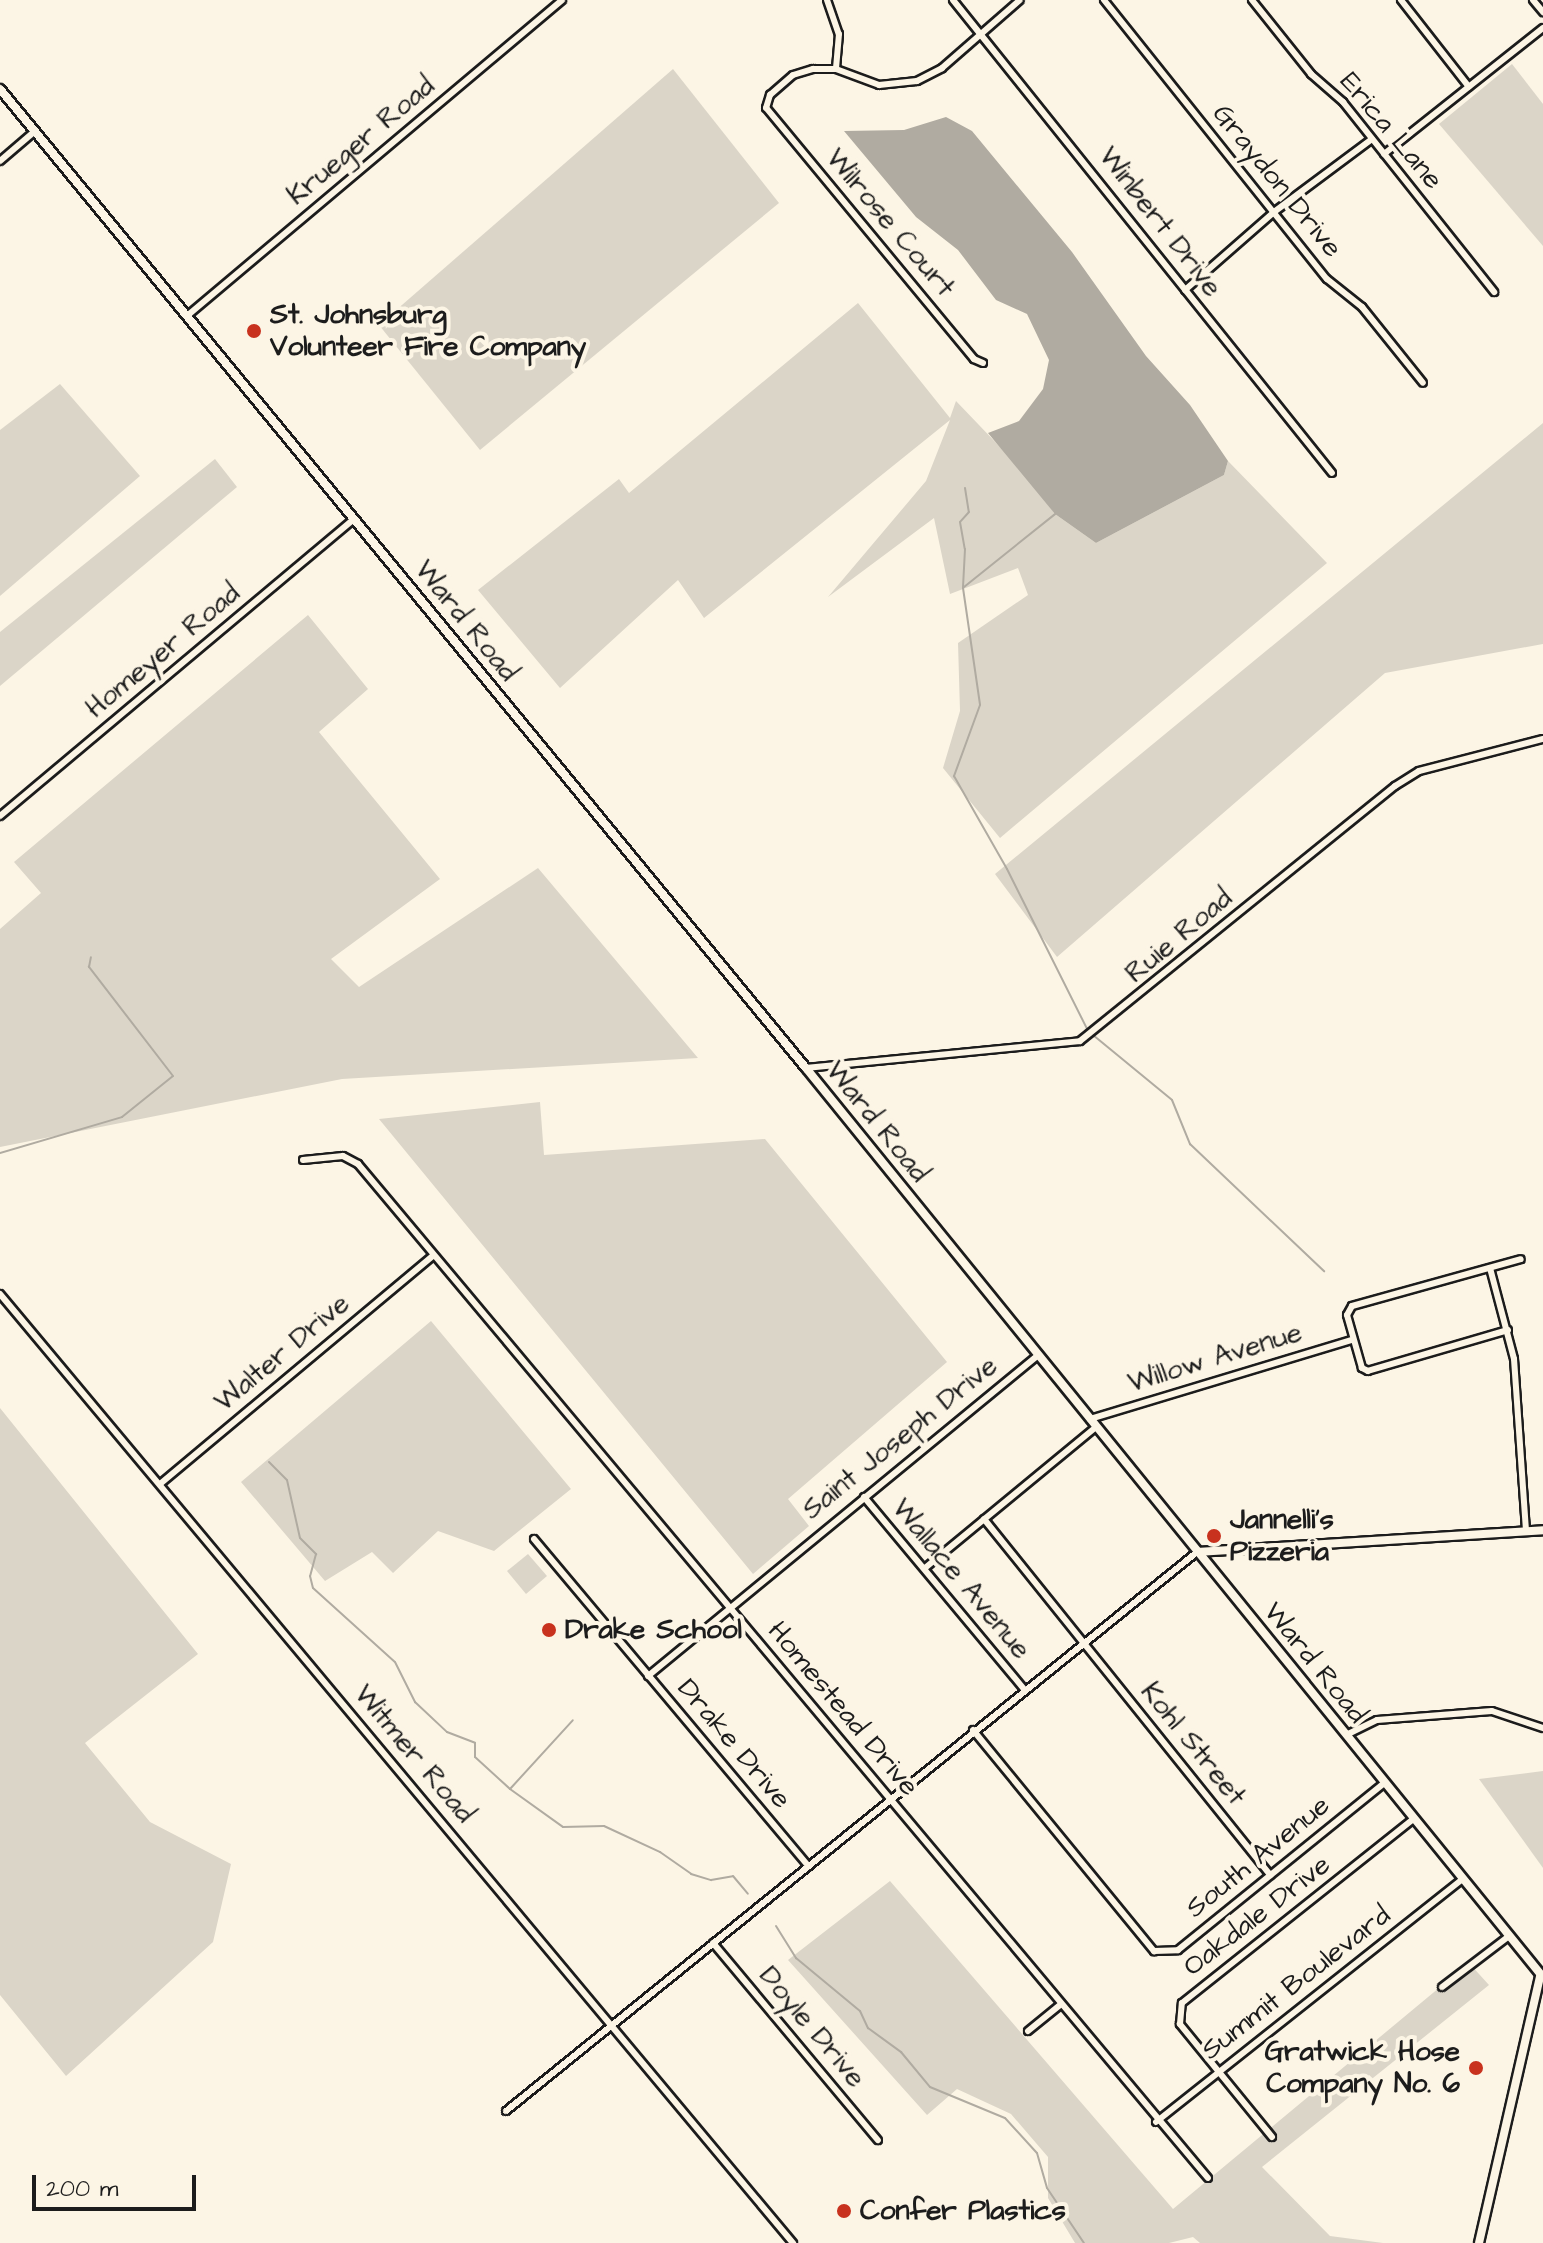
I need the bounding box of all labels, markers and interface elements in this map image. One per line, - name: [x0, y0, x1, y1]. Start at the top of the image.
- street label: Erica Lane: [1332, 66, 1450, 196]
- street label: Krueger Road: [280, 70, 442, 212]
- street label: Graydon Drive: [1205, 98, 1349, 264]
- street label: Winbert Drive: [1091, 140, 1229, 304]
- street label: Wilrose Court: [818, 142, 962, 304]
- place label: St. Johnsburg Volunteer Fire Company: [270, 298, 586, 364]
- marker: St. Johnsburg Volunteer Fire Company: [245, 322, 263, 340]
- street label: Ward Road: [407, 554, 525, 688]
- street label: Homeyer Road: [79, 577, 247, 725]
- street label: Ruie Road: [1119, 882, 1239, 990]
- street label: Ward Road: [818, 1055, 936, 1189]
- street label: Walter Drive: [208, 1287, 356, 1419]
- street label: Willow Avenue: [1124, 1316, 1306, 1400]
- street label: Saint Joseph Drive: [796, 1349, 1004, 1527]
- street label: Wallace Avenue: [884, 1492, 1038, 1666]
- place label: Jannelli's Pizzeria: [1230, 1503, 1334, 1569]
- marker: Jannelli's Pizzeria: [1205, 1527, 1223, 1545]
- street label: Ward Road: [1256, 1596, 1374, 1730]
- place label: Drake School: [565, 1613, 742, 1647]
- street label: Homestead Drive: [760, 1615, 926, 1803]
- marker: Drake School: [540, 1621, 558, 1639]
- street label: Drake Drive: [670, 1672, 798, 1816]
- street label: Kohl Street: [1133, 1676, 1253, 1812]
- street label: Witmer Road: [347, 1678, 481, 1830]
- street label: South Avenue: [1179, 1789, 1337, 1925]
- street label: Oakdale Drive: [1177, 1848, 1337, 1984]
- street label: Summit Boulevard: [1195, 1899, 1397, 2067]
- street label: Doyle Drive: [752, 1960, 872, 2094]
- place label: Gratwick Hose Company No. 6: [1265, 2035, 1460, 2101]
- marker: Gratwick Hose Company No. 6: [1467, 2059, 1485, 2077]
- scale bar: [36, 2159, 200, 2209]
- text: 200 m: [46, 2172, 118, 2206]
- place label: Confer Plastics: [860, 2194, 1066, 2228]
- marker: Confer Plastics: [835, 2202, 853, 2220]

